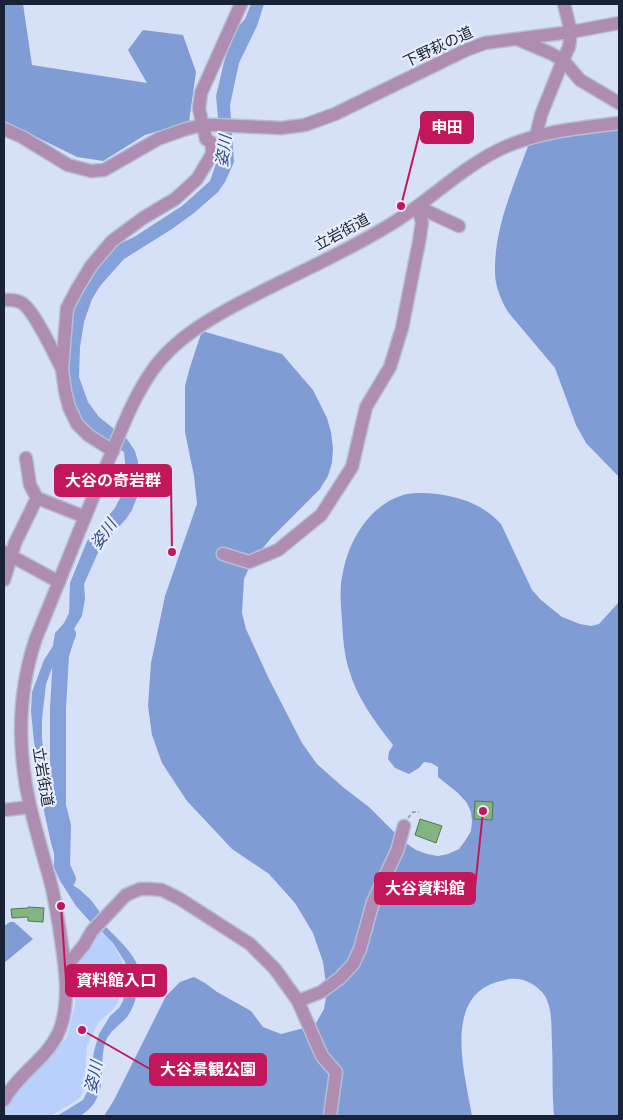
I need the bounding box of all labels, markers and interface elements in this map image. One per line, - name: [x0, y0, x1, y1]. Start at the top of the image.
- street label: 下野萩の道: [400, 22, 477, 73]
- callout: 申田: [421, 112, 473, 143]
- text: 申田: [431, 117, 463, 139]
- water label: 姿川: [211, 132, 237, 168]
- street label: 立岩街道: [311, 209, 374, 256]
- callout: 大谷の奇岩群: [55, 465, 171, 496]
- text: 大谷の奇岩群: [65, 470, 161, 492]
- water label: 姿川: [86, 514, 123, 554]
- street label: 立岩街道: [27, 746, 58, 808]
- callout: 大谷資料館: [375, 873, 475, 904]
- text: 大谷資料館: [385, 878, 465, 900]
- callout: 資料館入口: [66, 965, 166, 996]
- text: 資料館入口: [76, 970, 156, 992]
- callout: 大谷景観公園: [150, 1054, 266, 1085]
- water label: 姿川: [80, 1057, 108, 1095]
- text: 大谷景観公園: [160, 1059, 256, 1081]

